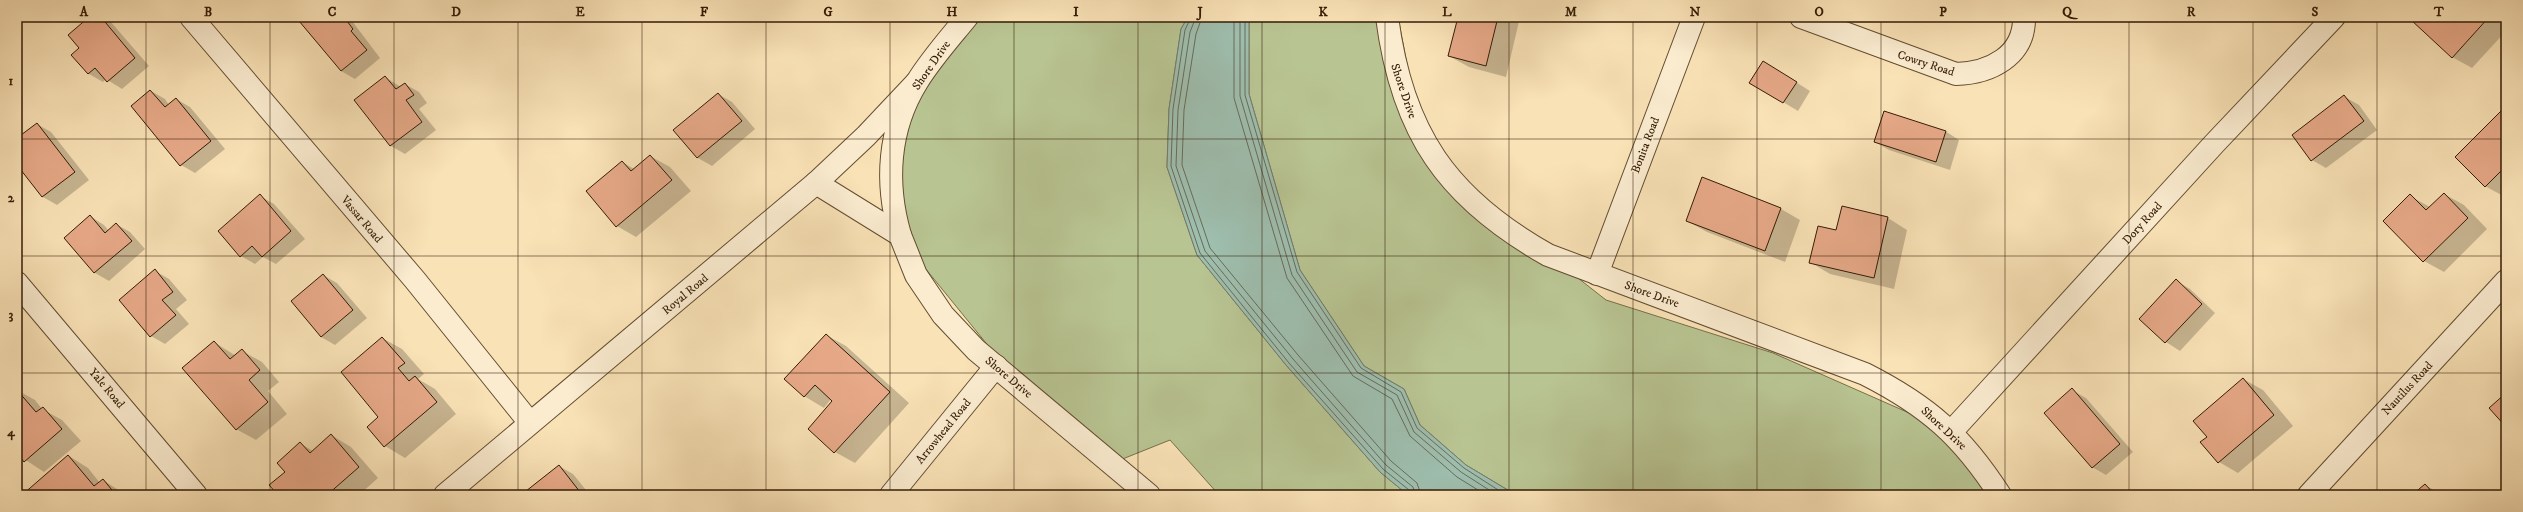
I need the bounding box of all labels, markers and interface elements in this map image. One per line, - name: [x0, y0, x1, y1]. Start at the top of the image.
- text: A: [79, 4, 89, 20]
- text: B: [204, 4, 212, 20]
- text: C: [328, 4, 337, 20]
- text: D: [451, 4, 461, 20]
- text: E: [575, 4, 585, 20]
- text: F: [700, 4, 709, 20]
- text: G: [823, 4, 833, 20]
- text: H: [947, 4, 958, 20]
- text: I: [1073, 4, 1079, 20]
- text: J: [1195, 4, 1203, 21]
- text: K: [1318, 4, 1328, 20]
- text: L: [1442, 4, 1452, 20]
- text: M: [1565, 4, 1577, 20]
- text: N: [1690, 4, 1701, 20]
- text: O: [1814, 4, 1824, 20]
- text: P: [1939, 4, 1947, 20]
- text: Q: [2062, 4, 2078, 20]
- text: R: [2187, 4, 2196, 20]
- text: S: [2312, 4, 2319, 20]
- text: T: [2433, 4, 2445, 20]
- street label: Shore Drive: [909, 38, 954, 93]
- street label: Cowry Road: [1895, 47, 1956, 80]
- street label: Shore Drive: [1387, 62, 1420, 121]
- text: 1: [9, 73, 14, 89]
- street label: Bonita Road: [1628, 115, 1663, 175]
- text: 2: [8, 190, 15, 206]
- street label: Vassar Road: [337, 192, 386, 246]
- street label: Dory Road: [2119, 199, 2165, 248]
- street label: Royal Road: [659, 271, 711, 318]
- street label: Shore Drive: [1622, 278, 1681, 311]
- text: 3: [9, 307, 14, 323]
- street label: Shore Drive: [982, 353, 1035, 401]
- street label: Nautilus Road: [2379, 358, 2436, 418]
- street label: Yale Road: [85, 365, 128, 411]
- street label: Arrowhead Road: [912, 396, 974, 467]
- street label: Shore Drive: [1918, 403, 1970, 453]
- text: 4: [6, 424, 15, 441]

